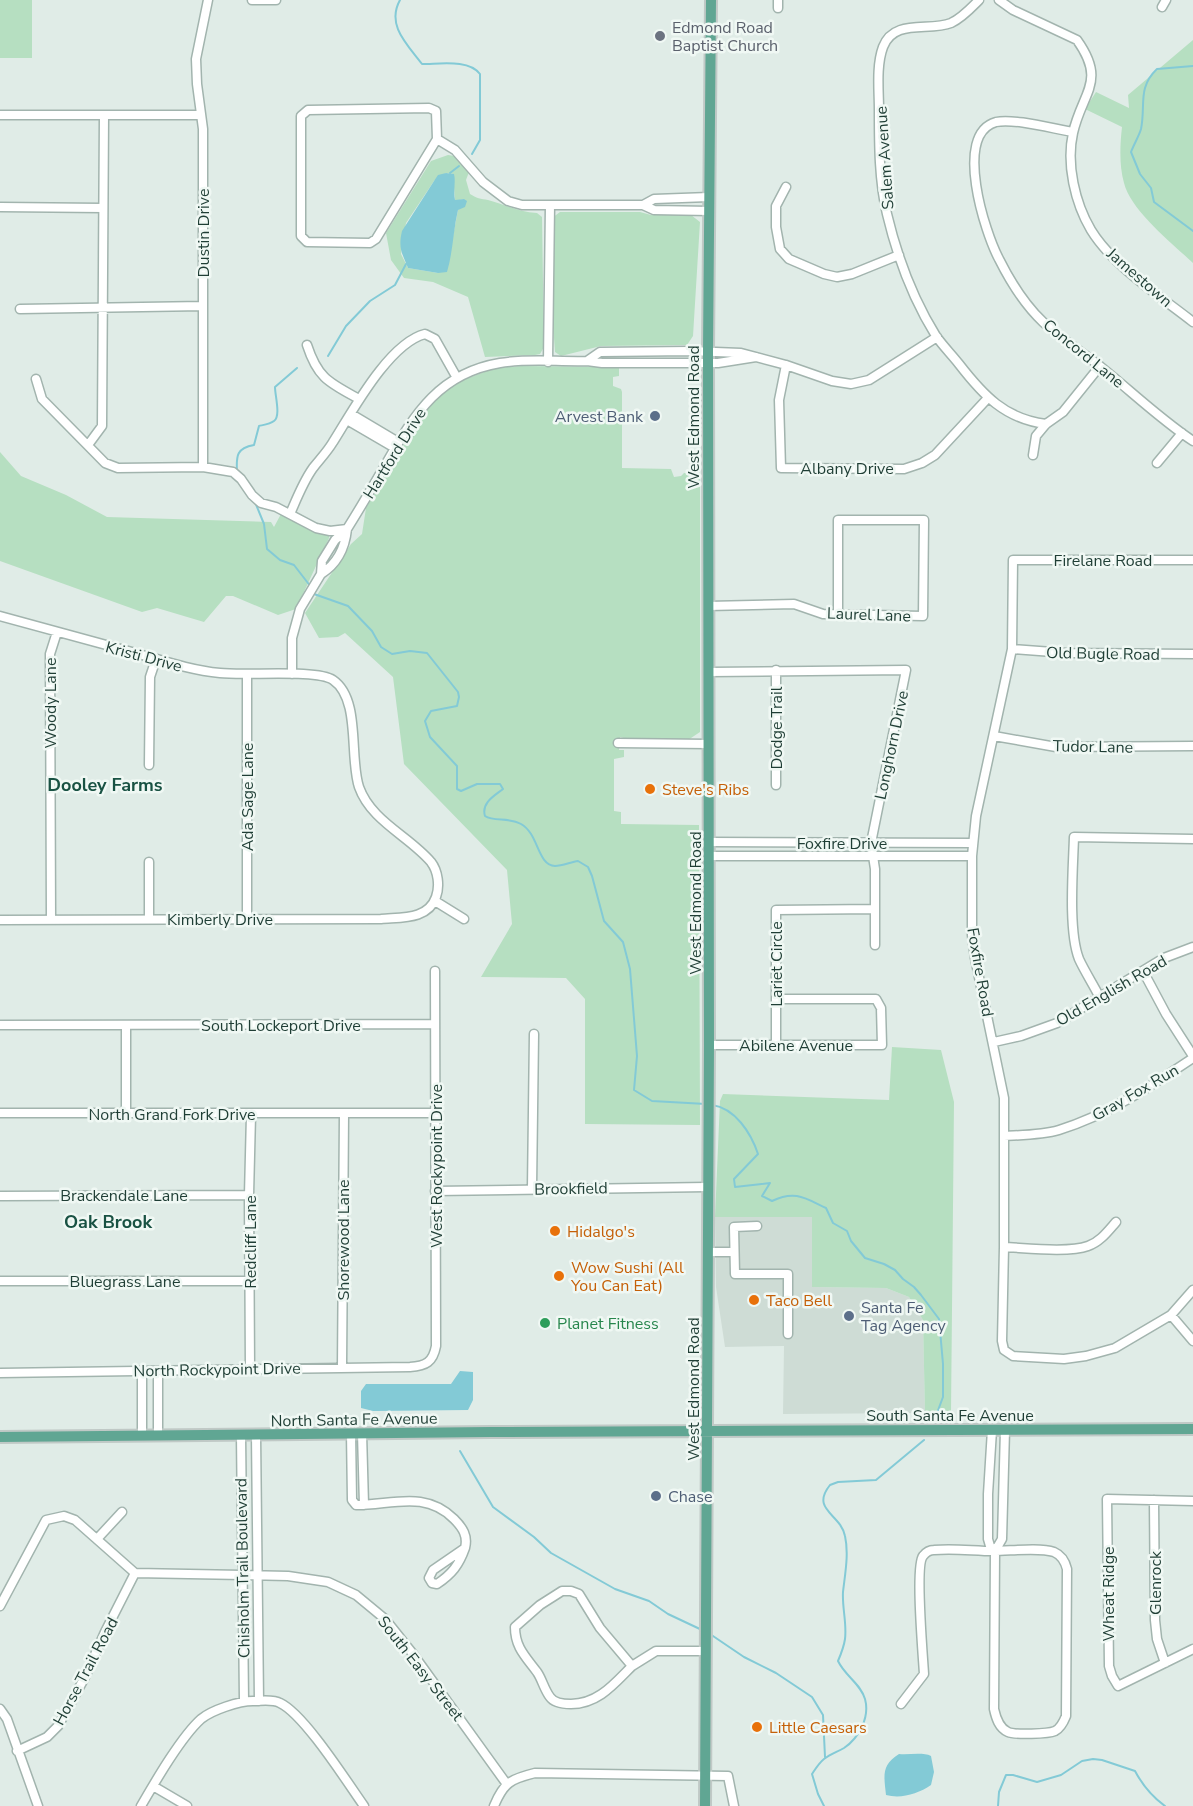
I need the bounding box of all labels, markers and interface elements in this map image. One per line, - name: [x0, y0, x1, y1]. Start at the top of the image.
- place label: Edmond Road Baptist Church: [672, 17, 778, 57]
- marker: Edmond Road Baptist Church: [653, 29, 667, 43]
- street label: Salem Avenue: [870, 105, 900, 210]
- street label: Dustin Drive: [193, 189, 215, 277]
- street label: Jamestown: [1101, 242, 1177, 312]
- street label: Concord Lane: [1038, 314, 1128, 393]
- street label: West Edmond Road: [683, 345, 705, 489]
- street label: Hartford Drive: [358, 404, 432, 503]
- place label: Arvest Bank: [555, 406, 644, 428]
- marker: Arvest Bank: [648, 409, 662, 423]
- street label: Albany Drive: [800, 458, 894, 480]
- street label: Firelane Road: [1054, 550, 1152, 572]
- street label: Laurel Lane: [827, 603, 911, 627]
- street label: Kristi Drive: [103, 636, 184, 678]
- street label: Old Bugle Road: [1046, 642, 1160, 666]
- street label: Woody Lane: [40, 658, 62, 748]
- street label: Dodge Trail: [766, 686, 788, 770]
- street label: Longhorn Drive: [870, 689, 914, 802]
- street label: Tudor Lane: [1053, 735, 1133, 759]
- street label: Ada Sage Lane: [237, 743, 259, 851]
- district label: Dooley Farms: [47, 773, 163, 797]
- place label: Steve's Ribs: [662, 779, 749, 801]
- marker: Steve's Ribs: [643, 782, 657, 796]
- street label: West Edmond Road: [685, 831, 707, 975]
- street label: Foxfire Drive: [797, 833, 887, 855]
- street label: Kimberly Drive: [167, 909, 273, 931]
- street label: Lariet Circle: [766, 921, 788, 1007]
- street label: Foxfire Road: [961, 926, 999, 1018]
- street label: Old English Road: [1052, 950, 1171, 1032]
- street label: South Lockeport Drive: [201, 1015, 361, 1037]
- street label: Abilene Avenue: [739, 1035, 853, 1057]
- street label: Gray Fox Run: [1088, 1059, 1183, 1127]
- street label: West Rockypoint Drive: [426, 1084, 448, 1248]
- street label: North Grand Fork Drive: [88, 1104, 256, 1126]
- street label: Brookfield: [534, 1177, 608, 1201]
- street label: Shorewood Lane: [333, 1179, 355, 1301]
- street label: Brackendale Lane: [60, 1185, 188, 1207]
- street label: Redcliff Lane: [240, 1195, 262, 1289]
- district label: Oak Brook: [64, 1210, 152, 1234]
- place label: Hidalgo's: [567, 1221, 635, 1243]
- marker: Hidalgo's: [548, 1224, 562, 1238]
- place label: Wow Sushi (All You Can Eat): [570, 1257, 684, 1297]
- marker: Wow Sushi (All You Can Eat): [552, 1269, 566, 1283]
- street label: Bluegrass Lane: [70, 1271, 180, 1293]
- place label: Taco Bell: [766, 1290, 832, 1312]
- marker: Taco Bell: [747, 1293, 761, 1307]
- place label: Santa Fe Tag Agency: [861, 1297, 946, 1337]
- marker: Santa Fe Tag Agency: [842, 1309, 856, 1323]
- place label: Planet Fitness: [557, 1313, 659, 1335]
- marker: Planet Fitness: [538, 1316, 552, 1330]
- street label: West Edmond Road: [683, 1317, 705, 1461]
- street label: North Rockypoint Drive: [133, 1358, 301, 1382]
- street label: South Santa Fe Avenue: [866, 1405, 1034, 1427]
- street label: North Santa Fe Avenue: [270, 1408, 438, 1432]
- street label: Chisholm Trail Boulevard: [230, 1478, 256, 1658]
- place label: Chase: [668, 1486, 713, 1508]
- marker: Chase: [649, 1489, 663, 1503]
- street label: Wheat Ridge: [1098, 1546, 1120, 1642]
- street label: Glenrock: [1145, 1550, 1167, 1615]
- street label: South Easy Street: [372, 1612, 468, 1726]
- street label: Horse Trail Road: [48, 1614, 124, 1729]
- place label: Little Caesars: [769, 1717, 867, 1739]
- marker: Little Caesars: [750, 1720, 764, 1734]

